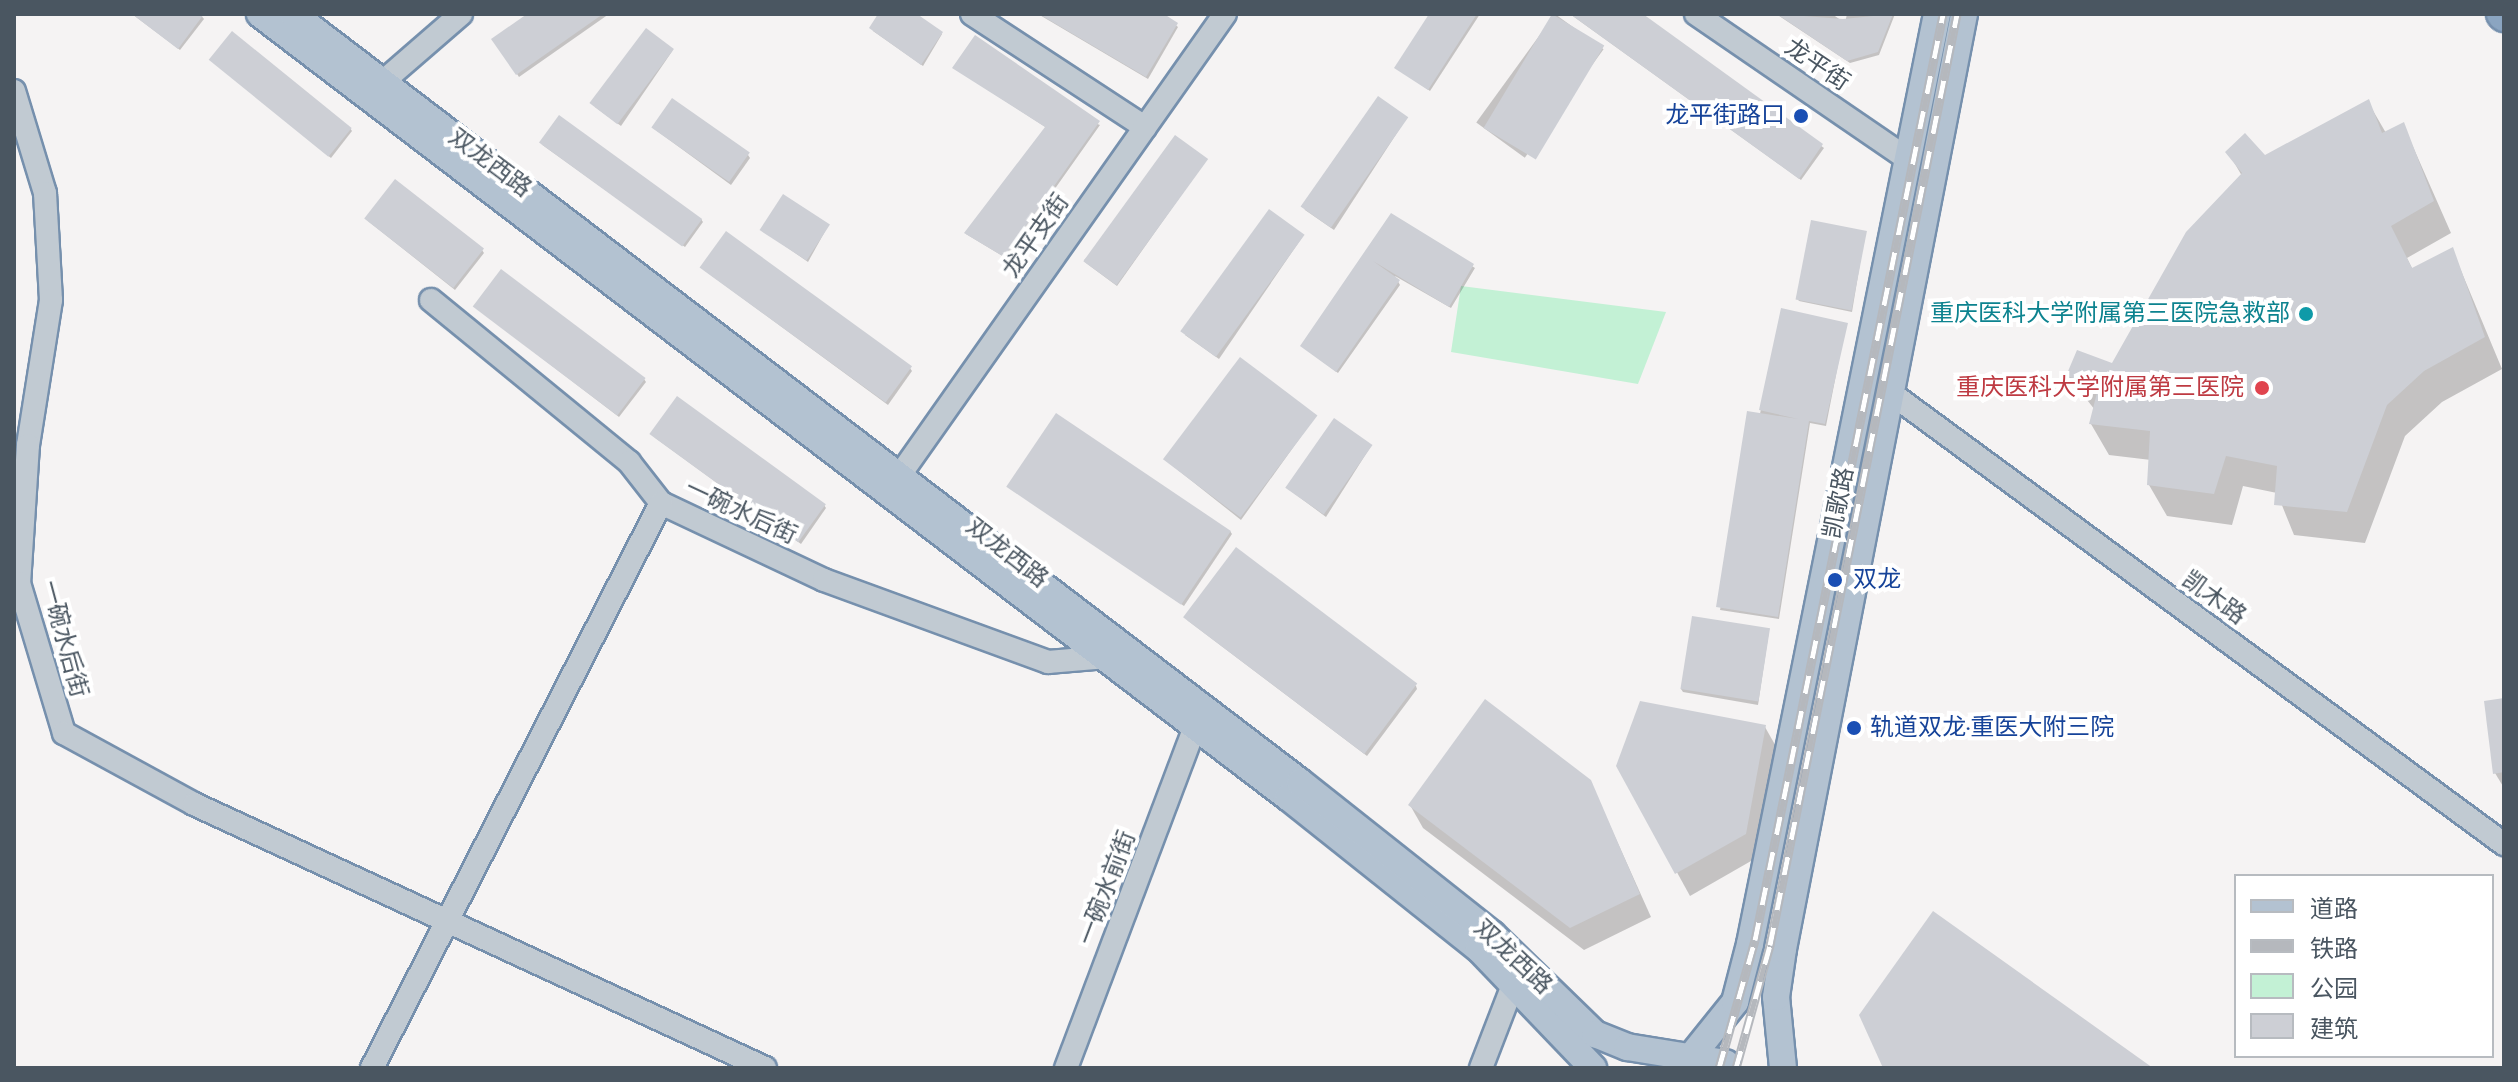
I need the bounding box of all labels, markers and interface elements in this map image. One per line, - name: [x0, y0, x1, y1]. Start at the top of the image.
- street label: 龙平街: [1779, 33, 1855, 97]
- place label: 龙平街路口: [1665, 102, 1785, 130]
- marker: 龙平街路口: [1792, 107, 1810, 125]
- street label: 双龙西路: [443, 123, 537, 203]
- street label: 龙平支街: [997, 188, 1075, 284]
- place label: 重庆医科大学附属第三医院急救部: [1930, 300, 2290, 328]
- marker: 重庆医科大学附属第三医院急救部: [2297, 305, 2315, 323]
- place label: 重庆医科大学附属第三医院: [1956, 374, 2244, 402]
- marker: 重庆医科大学附属第三医院: [2251, 377, 2273, 399]
- street label: 凯歌路: [1818, 465, 1860, 541]
- street label: 一碗水后街: [681, 474, 801, 550]
- street label: 双龙西路: [960, 512, 1054, 594]
- street label: 凯木路: [2176, 565, 2252, 631]
- place label: 双龙: [1853, 566, 1901, 594]
- marker: 双龙: [1824, 569, 1846, 591]
- street label: 一碗水后街: [35, 577, 93, 701]
- place label: 轨道双龙·重医大附三院: [1870, 714, 2114, 742]
- marker: 轨道双龙·重医大附三院: [1845, 719, 1863, 737]
- street label: 一碗水前街: [1072, 827, 1142, 949]
- legend: [2234, 874, 2494, 1058]
- text: 道路: [2310, 895, 2358, 923]
- street label: 双龙西路: [1468, 914, 1558, 1000]
- text: 铁路: [2310, 935, 2358, 963]
- text: 公园: [2310, 975, 2358, 1003]
- text: 建筑: [2310, 1015, 2358, 1043]

